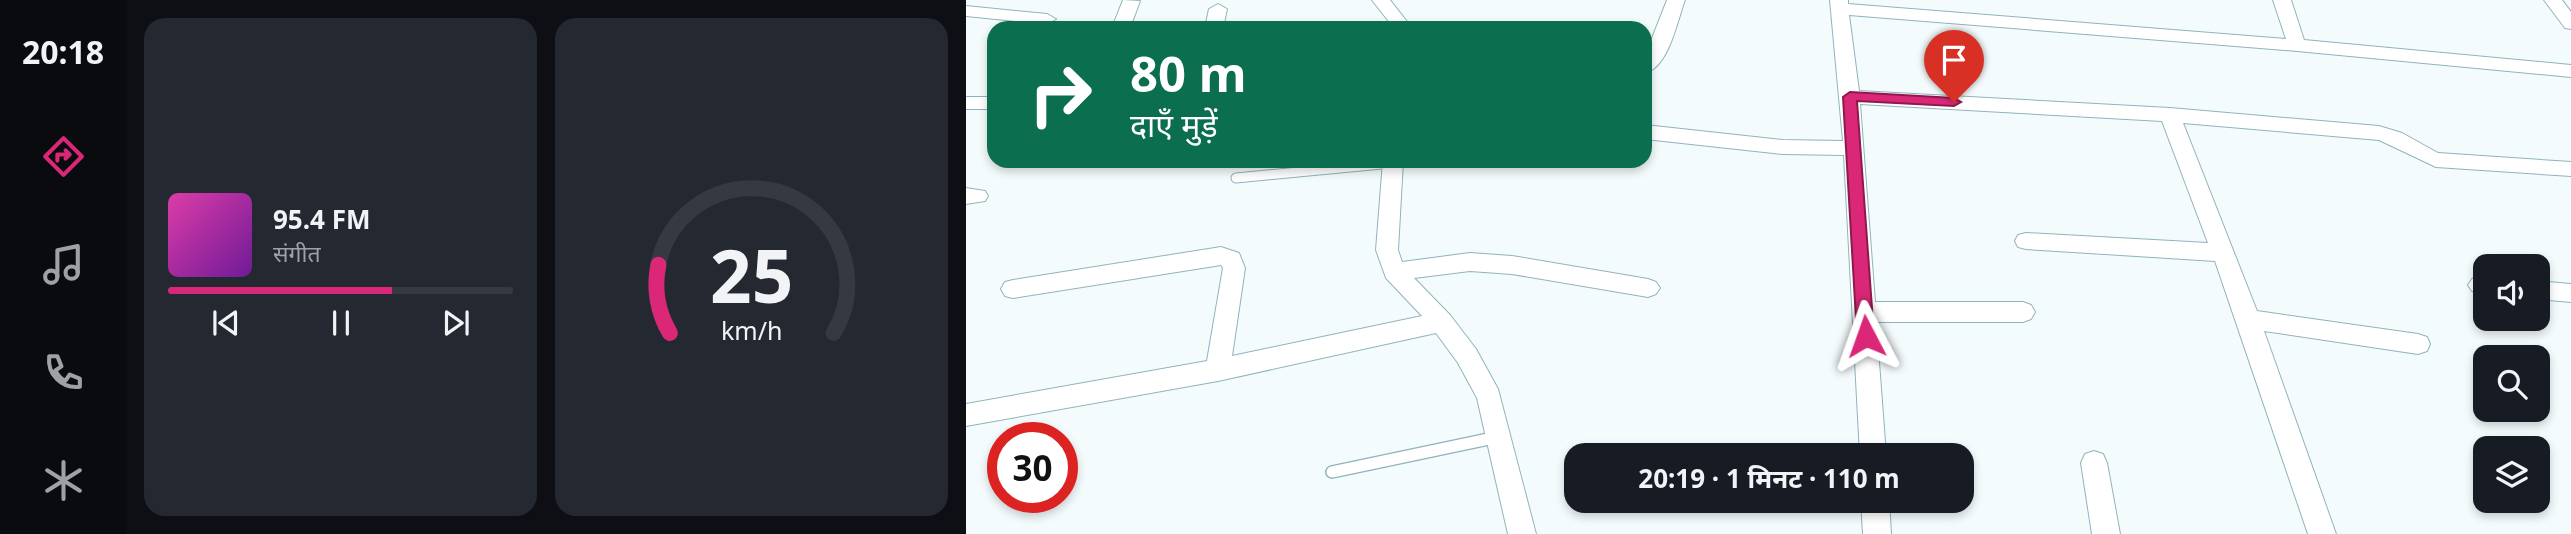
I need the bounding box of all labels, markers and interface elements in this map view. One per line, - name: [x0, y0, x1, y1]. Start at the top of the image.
- text: 20:18: [22, 30, 104, 73]
- pin: [1924, 30, 1984, 102]
- text: 80 m: [1130, 40, 1247, 106]
- icon: arrive: [1935, 41, 1973, 79]
- icon: right: [1015, 49, 1106, 140]
- text: दाएँ मुड़ें: [1130, 103, 1218, 146]
- icon: directions: [39, 132, 88, 181]
- text: 95.4 FM: [273, 201, 370, 237]
- text: 25: [710, 225, 793, 324]
- text: संगीत: [273, 237, 321, 269]
- icon: music: [39, 240, 88, 289]
- map controls: [2473, 254, 2550, 513]
- button: sound: [2473, 254, 2550, 331]
- position arrow: [1829, 299, 1903, 373]
- icon: previous: [207, 304, 245, 342]
- icon: pause: [322, 304, 360, 342]
- icon: next: [437, 304, 475, 342]
- text: km/h: [721, 313, 782, 347]
- button: search: [2473, 345, 2550, 422]
- icon: phone: [39, 348, 88, 397]
- speed limit sign: 30: [987, 422, 1078, 513]
- button: layers: [2473, 436, 2550, 513]
- icon: climate: [39, 456, 88, 505]
- text: 20:19 · 1 मिनट · 110 m: [1638, 460, 1900, 496]

